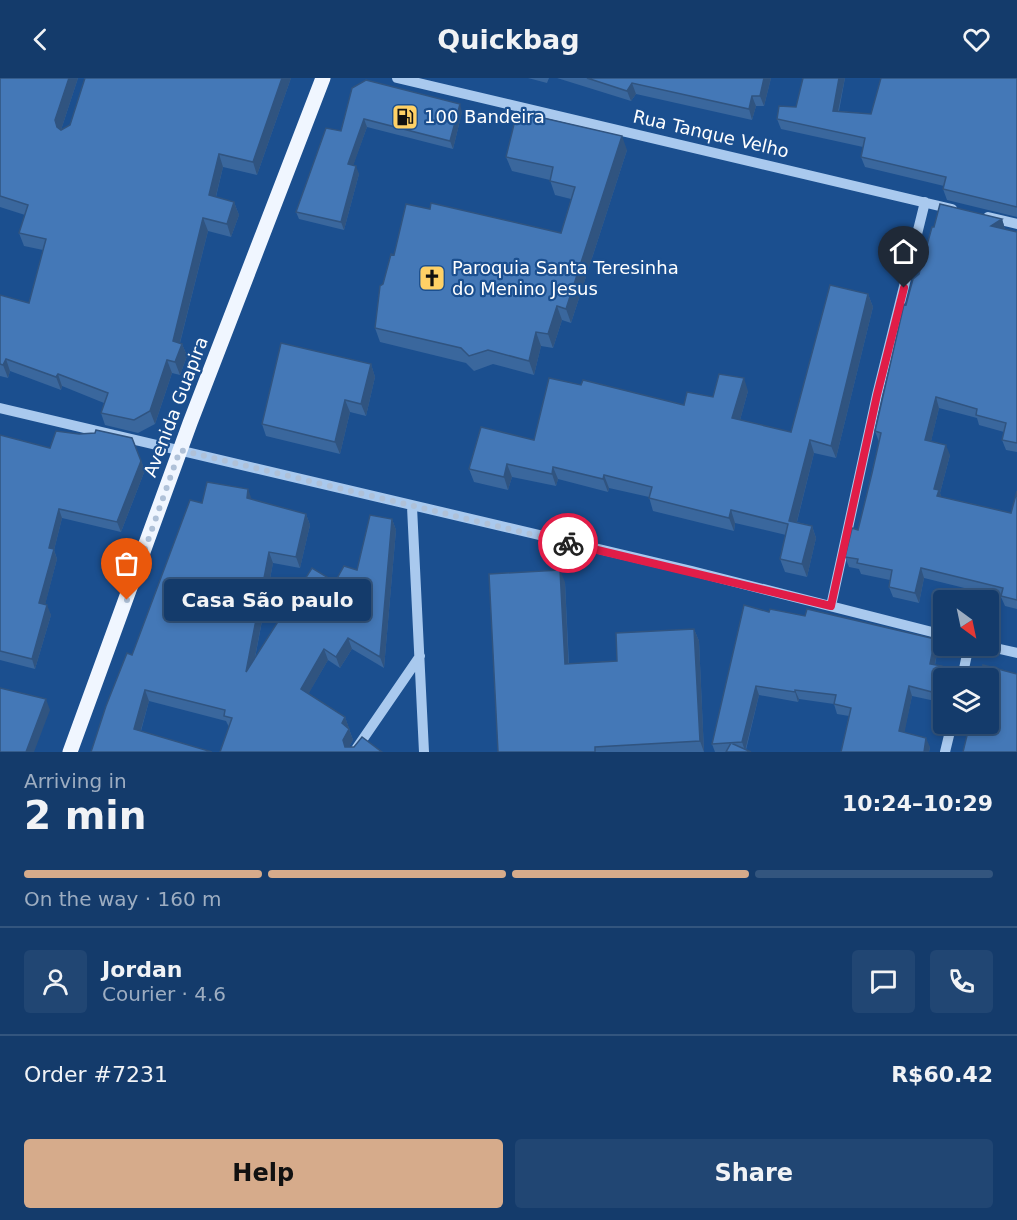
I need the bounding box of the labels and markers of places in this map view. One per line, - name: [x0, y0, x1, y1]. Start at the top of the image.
- fuel station icon: 100 Bandeira: [390, 102, 420, 132]
- place label: 100 Bandeira: [424, 106, 545, 127]
- pin: [878, 226, 929, 288]
- place label: Paroquia Santa Teresinha do Menino Jesus: [452, 257, 679, 299]
- church icon: Paroquia Santa Teresinha do Menino Jesus: [417, 263, 447, 293]
- pin: [101, 538, 152, 600]
- callout: Casa São paulo: [163, 579, 370, 621]

